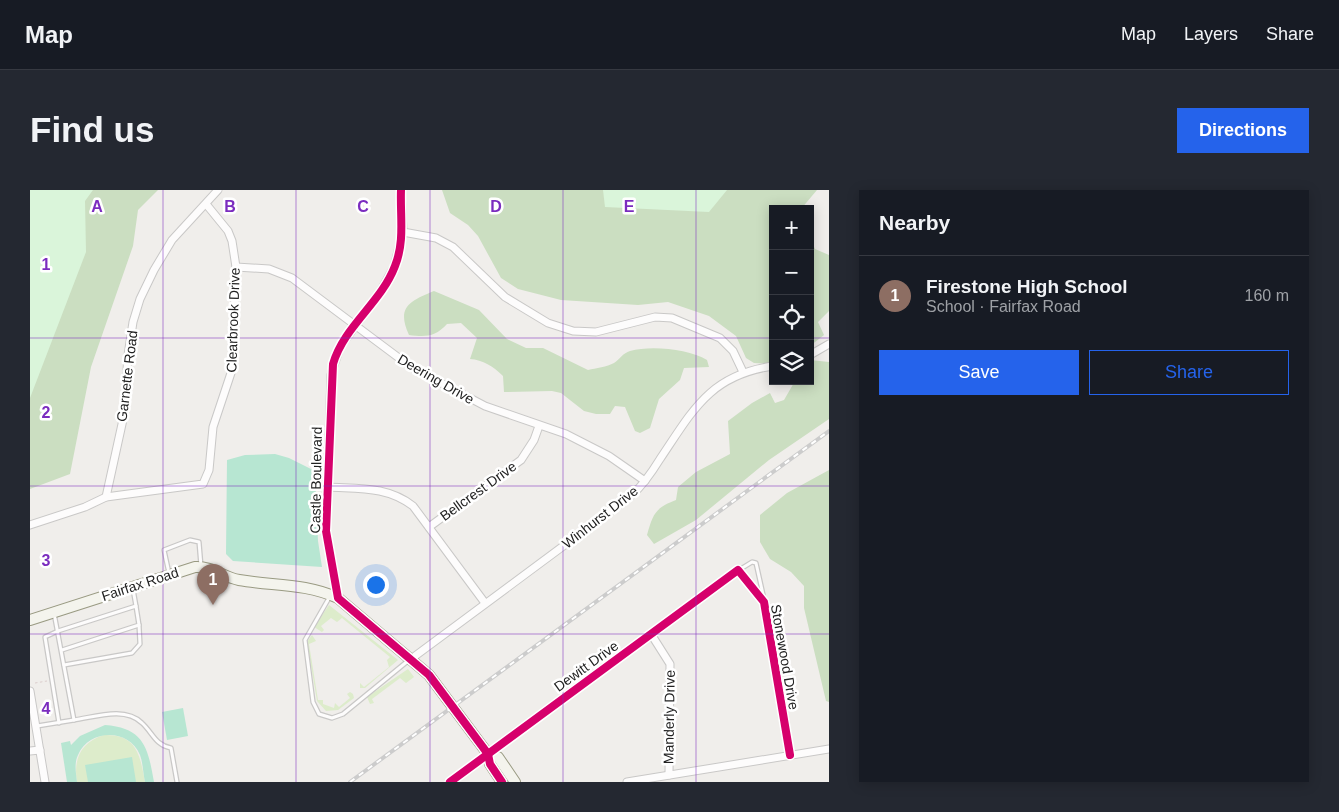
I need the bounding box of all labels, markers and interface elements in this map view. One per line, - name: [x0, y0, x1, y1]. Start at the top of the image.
- text: Map: [25, 21, 73, 48]
- text: Map: [1121, 24, 1156, 44]
- text: Layers: [1184, 24, 1238, 44]
- text: Share: [1266, 24, 1314, 44]
- button: Directions: [1177, 108, 1309, 153]
- text: Find us: [30, 110, 154, 149]
- text: A: [91, 198, 103, 215]
- text: B: [224, 198, 236, 215]
- text: C: [357, 198, 369, 215]
- text: D: [490, 198, 502, 215]
- text: E: [624, 198, 635, 215]
- map controls: [769, 205, 814, 385]
- button: +: [769, 205, 814, 250]
- text: Nearby: [879, 211, 950, 234]
- button: −: [769, 250, 814, 295]
- text: 1: [42, 256, 51, 273]
- street label: Clearbrook Drive: [223, 267, 243, 373]
- text: Firestone High School: [926, 276, 1128, 297]
- text: 1: [891, 287, 899, 304]
- text: 160 m: [1245, 287, 1289, 304]
- button: locate: [769, 295, 814, 340]
- text: School · Fairfax Road: [926, 298, 1081, 315]
- street label: Garnette Road: [113, 329, 141, 423]
- button: layers: [769, 340, 814, 385]
- button: Save: [879, 350, 1079, 395]
- button: Share: [1089, 350, 1289, 395]
- street label: Deering Drive: [395, 351, 477, 407]
- text: 2: [42, 404, 51, 421]
- street label: Castle Boulevard: [307, 427, 325, 533]
- street label: Bellcrest Drive: [437, 458, 519, 524]
- street label: Winhurst Drive: [559, 482, 641, 552]
- text: 3: [42, 552, 51, 569]
- street label: Fairfax Road: [99, 564, 181, 604]
- pin: 1: [197, 564, 229, 605]
- your location: [363, 572, 389, 598]
- street label: Stonewood Drive: [768, 603, 802, 711]
- street label: Dewitt Drive: [551, 637, 621, 695]
- street label: Manderly Drive: [660, 670, 678, 764]
- text: 4: [42, 700, 51, 717]

